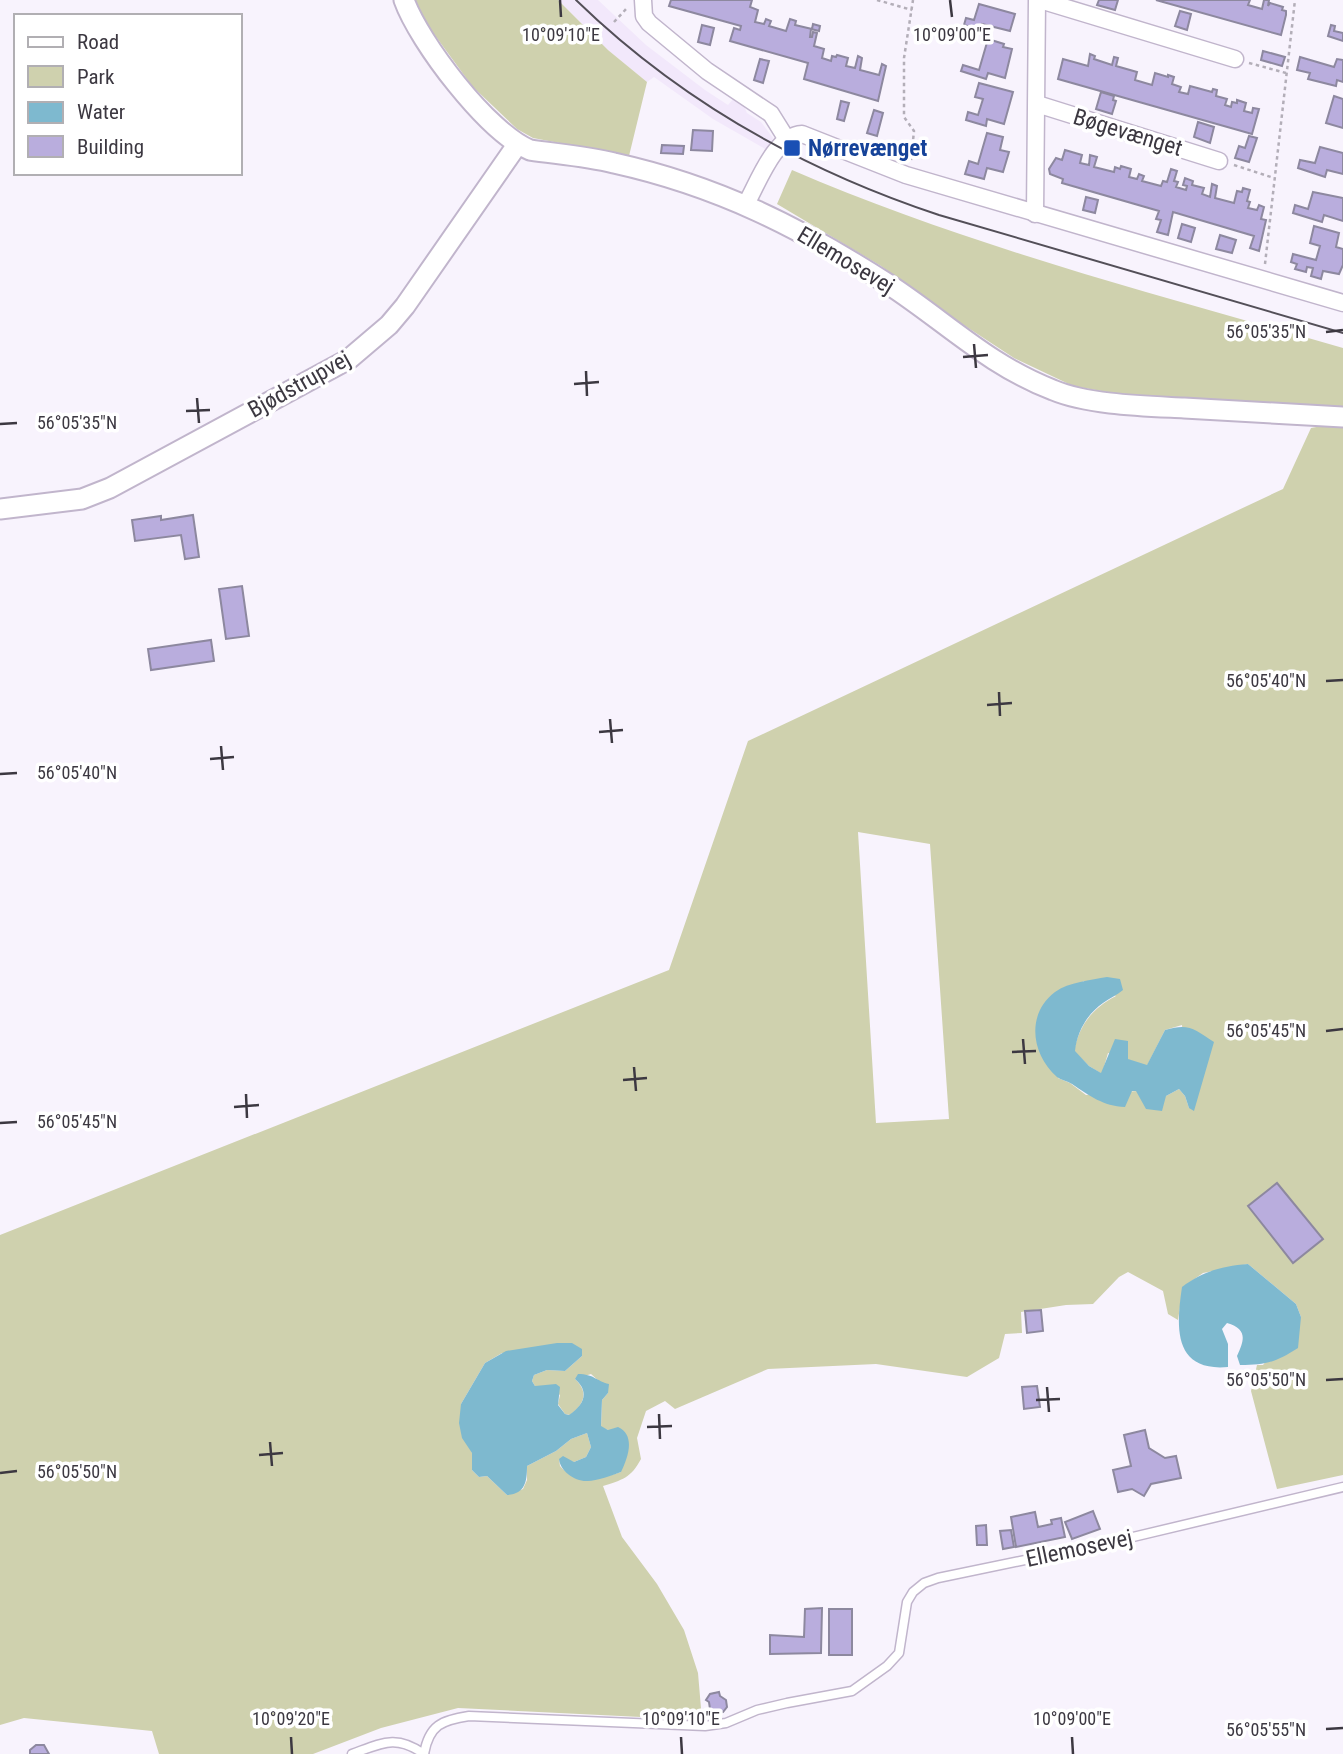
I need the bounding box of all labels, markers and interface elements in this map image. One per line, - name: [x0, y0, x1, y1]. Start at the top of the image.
- legend: [14, 14, 242, 175]
- text: 10°09'10"E: [522, 24, 600, 45]
- text: 10°09'00"E: [913, 24, 991, 45]
- text: Road: [77, 30, 119, 54]
- text: Park: [77, 65, 115, 89]
- text: Water: [77, 100, 125, 124]
- street label: Bøgevænget: [1070, 103, 1186, 162]
- text: Building: [77, 135, 144, 159]
- place label: Nørrevænget: [808, 135, 927, 162]
- marker: Nørrevænget: [782, 138, 802, 158]
- street label: Ellemosevej: [792, 221, 899, 300]
- text: 56°05'35"N: [1226, 321, 1306, 342]
- street label: Bjødstrupvej: [243, 345, 355, 424]
- text: 56°05'35"N: [37, 412, 117, 433]
- text: 56°05'40"N: [1226, 670, 1306, 691]
- text: 56°05'40"N: [37, 762, 117, 783]
- text: 56°05'45"N: [1226, 1020, 1306, 1041]
- text: 56°05'45"N: [37, 1111, 117, 1132]
- text: 56°05'50"N: [1226, 1369, 1306, 1390]
- text: 56°05'50"N: [37, 1461, 117, 1482]
- street label: Ellemosevej: [1023, 1524, 1135, 1573]
- text: 10°09'20"E: [252, 1708, 330, 1729]
- text: 10°09'10"E: [642, 1708, 720, 1729]
- text: 10°09'00"E: [1033, 1708, 1111, 1729]
- text: 56°05'55"N: [1226, 1719, 1306, 1740]

